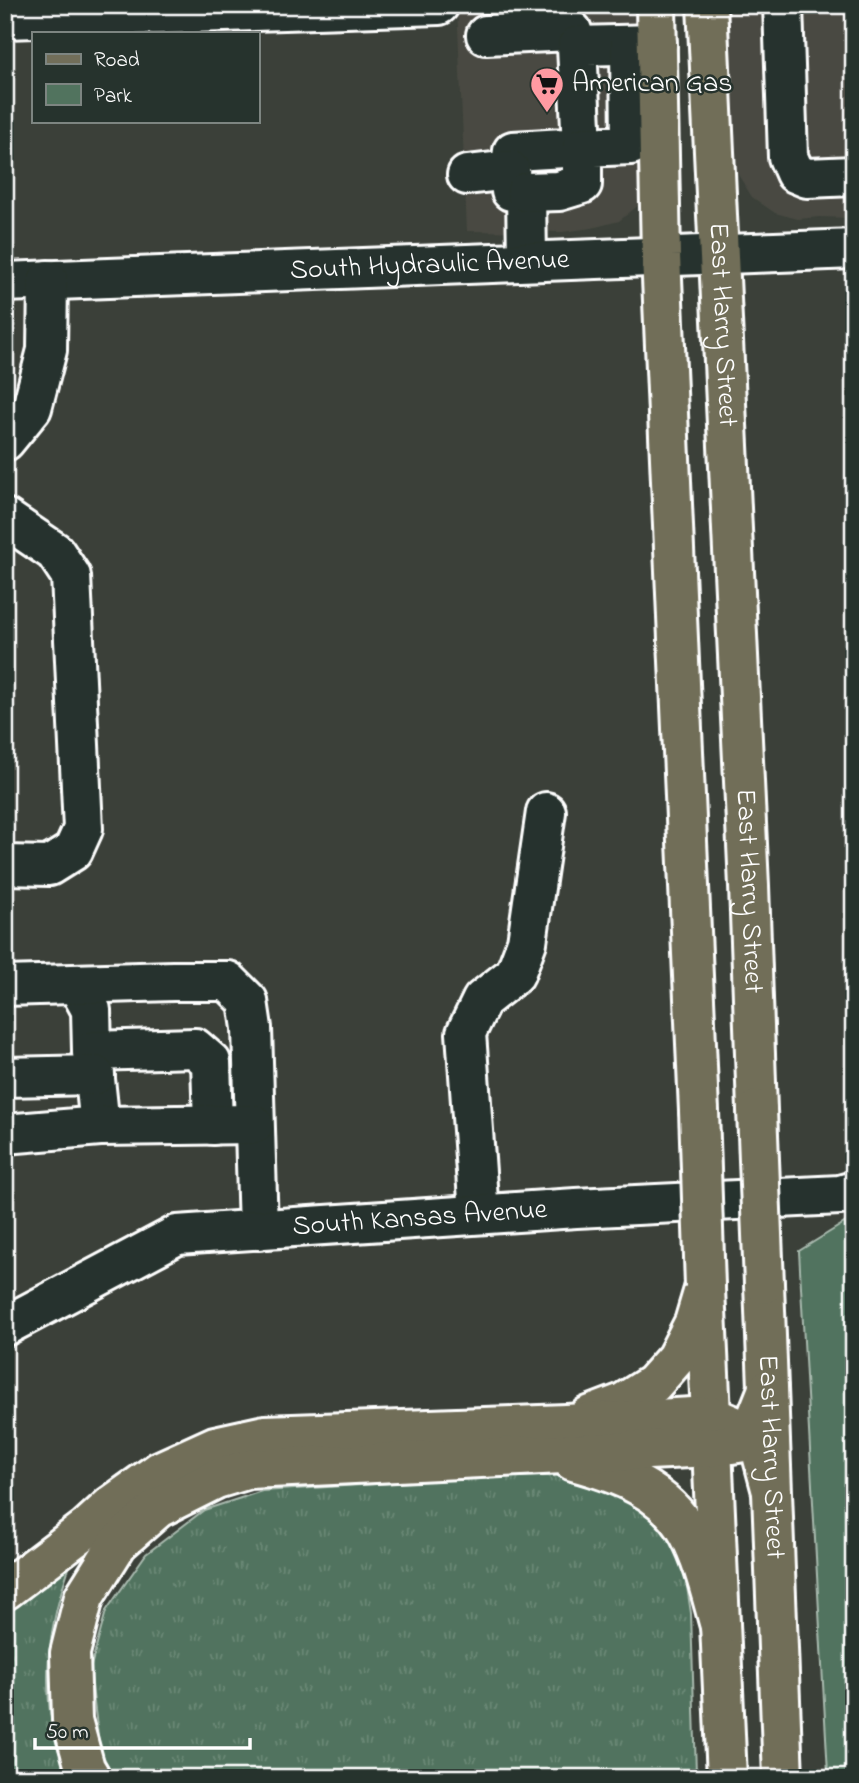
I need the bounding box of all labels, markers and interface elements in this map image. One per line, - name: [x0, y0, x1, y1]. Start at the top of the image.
- legend: [32, 32, 259, 122]
- text: Road: [94, 46, 140, 76]
- place label: American Gas: [572, 64, 733, 105]
- supermarket icon: American Gas: [528, 65, 566, 114]
- text: Park: [94, 82, 133, 112]
- street label: East Harry Street: [697, 221, 748, 428]
- street label: South Hydraulic Avenue: [289, 240, 571, 291]
- street label: East Harry Street: [724, 788, 773, 994]
- street label: South Kansas Avenue: [291, 1189, 549, 1248]
- street label: East Harry Street: [746, 1354, 795, 1560]
- scale bar: [35, 1706, 250, 1750]
- text: 50 m: [46, 1718, 89, 1748]

